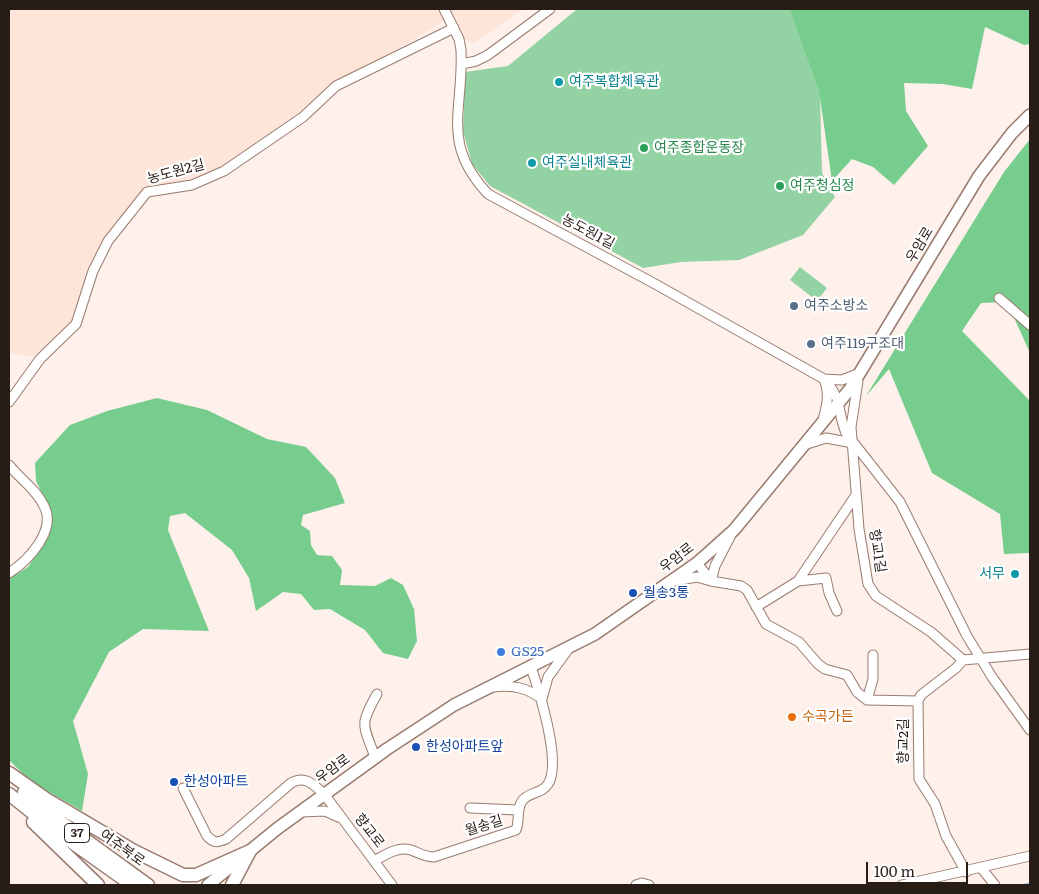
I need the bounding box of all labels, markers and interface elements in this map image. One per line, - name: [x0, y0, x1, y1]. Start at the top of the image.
- place label: 여주복합체육관: [569, 74, 659, 90]
- marker: 여주복합체육관: [553, 76, 565, 88]
- place label: 여주종합운동장: [654, 140, 744, 156]
- marker: 여주종합운동장: [638, 142, 650, 154]
- place label: 여주실내체육관: [542, 155, 632, 171]
- street label: 농도원2길: [146, 156, 206, 188]
- marker: 여주실내체육관: [526, 157, 538, 169]
- place label: 여주청심정: [790, 178, 854, 194]
- marker: 여주청심정: [774, 180, 786, 192]
- street label: 농도원1길: [559, 211, 617, 253]
- street label: 우암로: [903, 224, 937, 266]
- place label: 여주소방소: [804, 298, 868, 314]
- marker: 여주소방소: [788, 300, 800, 312]
- place label: 여주119구조대: [821, 336, 904, 352]
- marker: 여주119구조대: [805, 338, 817, 350]
- street label: 향교1길: [865, 528, 889, 574]
- street label: 우암로: [657, 539, 697, 577]
- place label: 서무: [979, 566, 1005, 582]
- marker: 서무: [1009, 568, 1021, 580]
- place label: 월송3통: [643, 585, 689, 601]
- marker: 월송3통: [627, 587, 639, 599]
- place label: GS25: [511, 644, 544, 660]
- marker: GS25: [495, 646, 507, 658]
- place label: 수곡가든: [802, 709, 854, 725]
- marker: 수곡가든: [786, 711, 798, 723]
- street label: 향교2길: [896, 718, 912, 764]
- place label: 한성아파트앞: [426, 739, 503, 755]
- marker: 한성아파트앞: [410, 741, 422, 753]
- street label: 우암로: [312, 751, 354, 787]
- place label: 한성아파트: [184, 774, 248, 790]
- marker: 한성아파트: [168, 776, 180, 788]
- street label: 향교로: [350, 811, 388, 851]
- street label: 월송길: [463, 812, 505, 840]
- road number: 37: [64, 824, 90, 842]
- street label: 여주북로: [96, 826, 148, 870]
- scale bar: [869, 852, 972, 884]
- text: 100 m: [874, 859, 915, 882]

